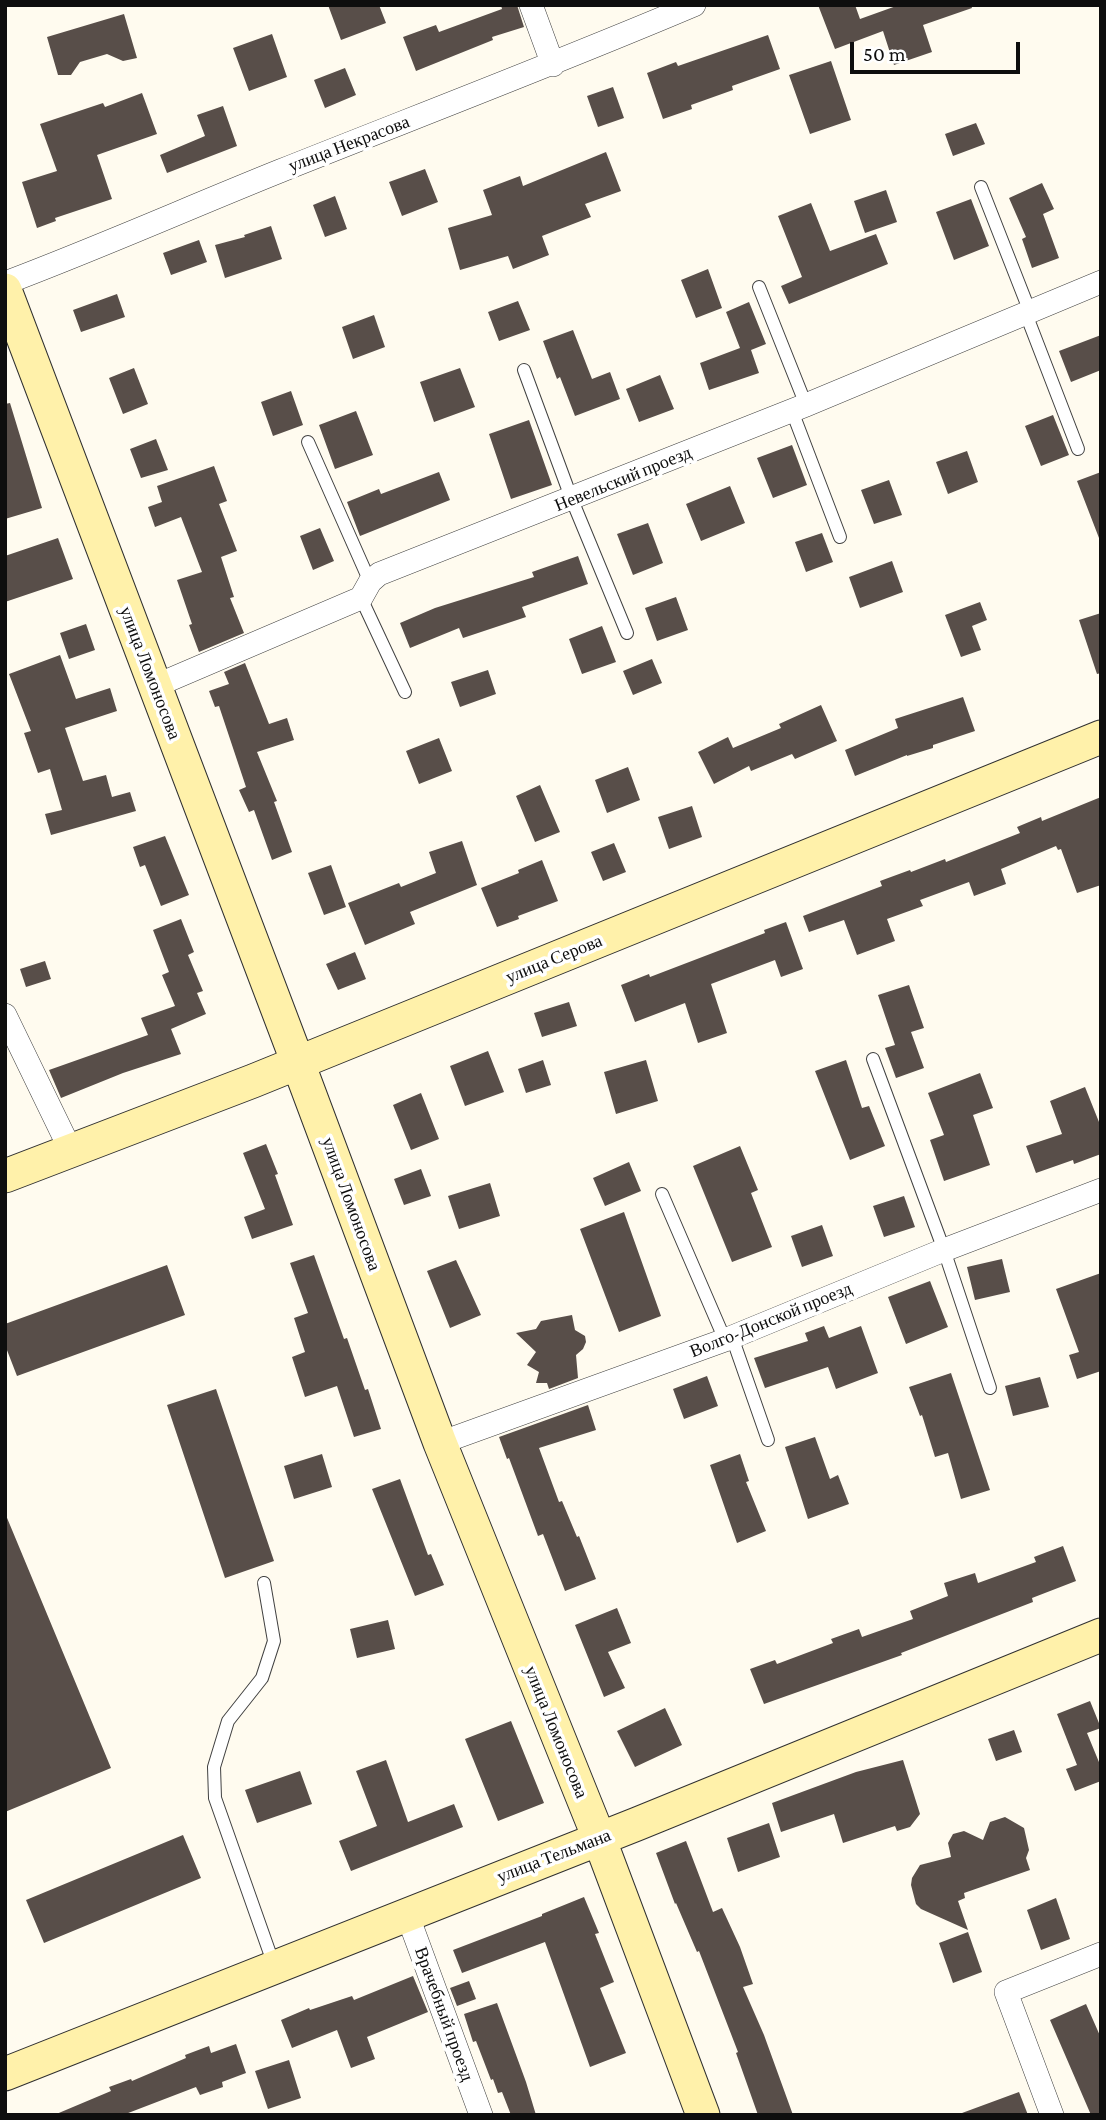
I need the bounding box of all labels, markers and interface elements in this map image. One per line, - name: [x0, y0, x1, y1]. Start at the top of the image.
- scale bar: [854, 28, 1024, 72]
- text: 50 m: [863, 42, 906, 66]
- street label: улица Некрасова: [285, 111, 413, 177]
- street label: Невельский проезд: [551, 442, 695, 516]
- street label: улица Ломоносова: [115, 603, 185, 743]
- street label: улица Серова: [503, 930, 605, 988]
- street label: улица Ломоносова: [317, 1134, 385, 1274]
- street label: Волго-Донской проезд: [687, 1278, 855, 1362]
- street label: улица Ломоносова: [520, 1663, 592, 1801]
- street label: улица Тельмана: [494, 1824, 614, 1888]
- street label: Врачебный проезд: [410, 1944, 478, 2084]

